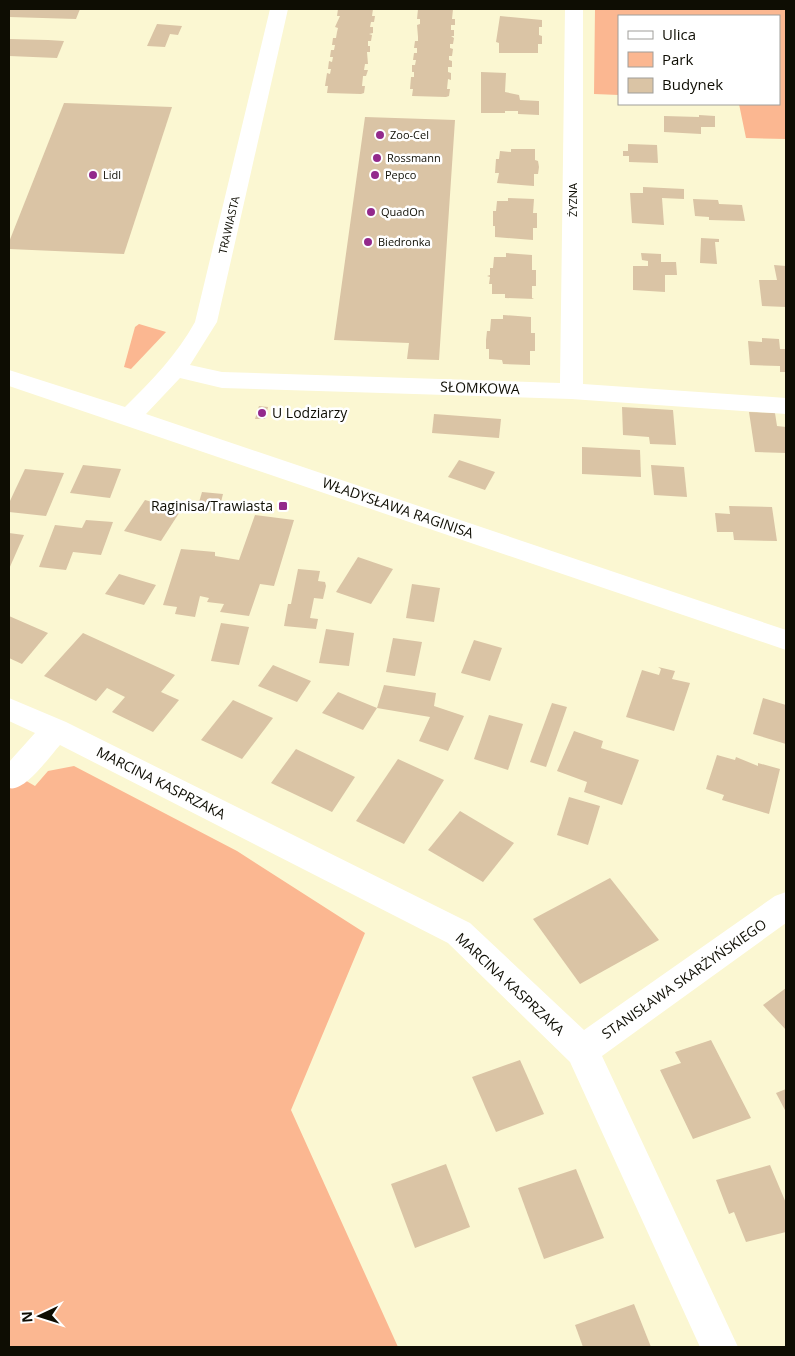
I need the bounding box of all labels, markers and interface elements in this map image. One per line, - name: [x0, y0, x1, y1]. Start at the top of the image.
- legend: [618, 15, 780, 105]
- text: Ulica: [662, 24, 696, 44]
- text: Park: [662, 49, 693, 69]
- text: Budynek: [662, 74, 723, 94]
- place label: Zoo-Cel: [390, 127, 429, 142]
- marker: Zoo-Cel: [374, 129, 386, 141]
- place label: Rossmann: [387, 150, 441, 165]
- marker: Rossmann: [371, 152, 383, 164]
- place label: Lidl: [103, 167, 121, 182]
- place label: Pepco: [385, 167, 417, 182]
- marker: Lidl: [87, 169, 99, 181]
- marker: Pepco: [369, 169, 381, 181]
- street label: ŻYZNA: [565, 183, 580, 217]
- street label: TRAWIASTA: [215, 194, 242, 255]
- place label: QuadOn: [381, 204, 424, 219]
- marker: QuadOn: [365, 206, 377, 218]
- place label: Biedronka: [378, 234, 431, 249]
- marker: Biedronka: [362, 236, 374, 248]
- street label: SŁOMKOWA: [440, 377, 520, 398]
- place label: U Lodziarzy: [272, 403, 348, 422]
- marker: U Lodziarzy: [256, 407, 268, 419]
- street label: WŁADYSŁAWA RAGINISA: [320, 473, 477, 542]
- place label: Raginisa/Trawiasta: [151, 496, 273, 515]
- marker: Raginisa/Trawiasta: [277, 500, 289, 512]
- street label: MARCINA KASPRZAKA: [94, 742, 229, 823]
- street label: STANISŁAWA SKARŻYŃSKIEGO: [598, 914, 770, 1043]
- street label: MARCINA KASPRZAKA: [452, 928, 569, 1039]
- north arrow: [15, 1291, 65, 1341]
- text: N: [17, 1311, 36, 1323]

